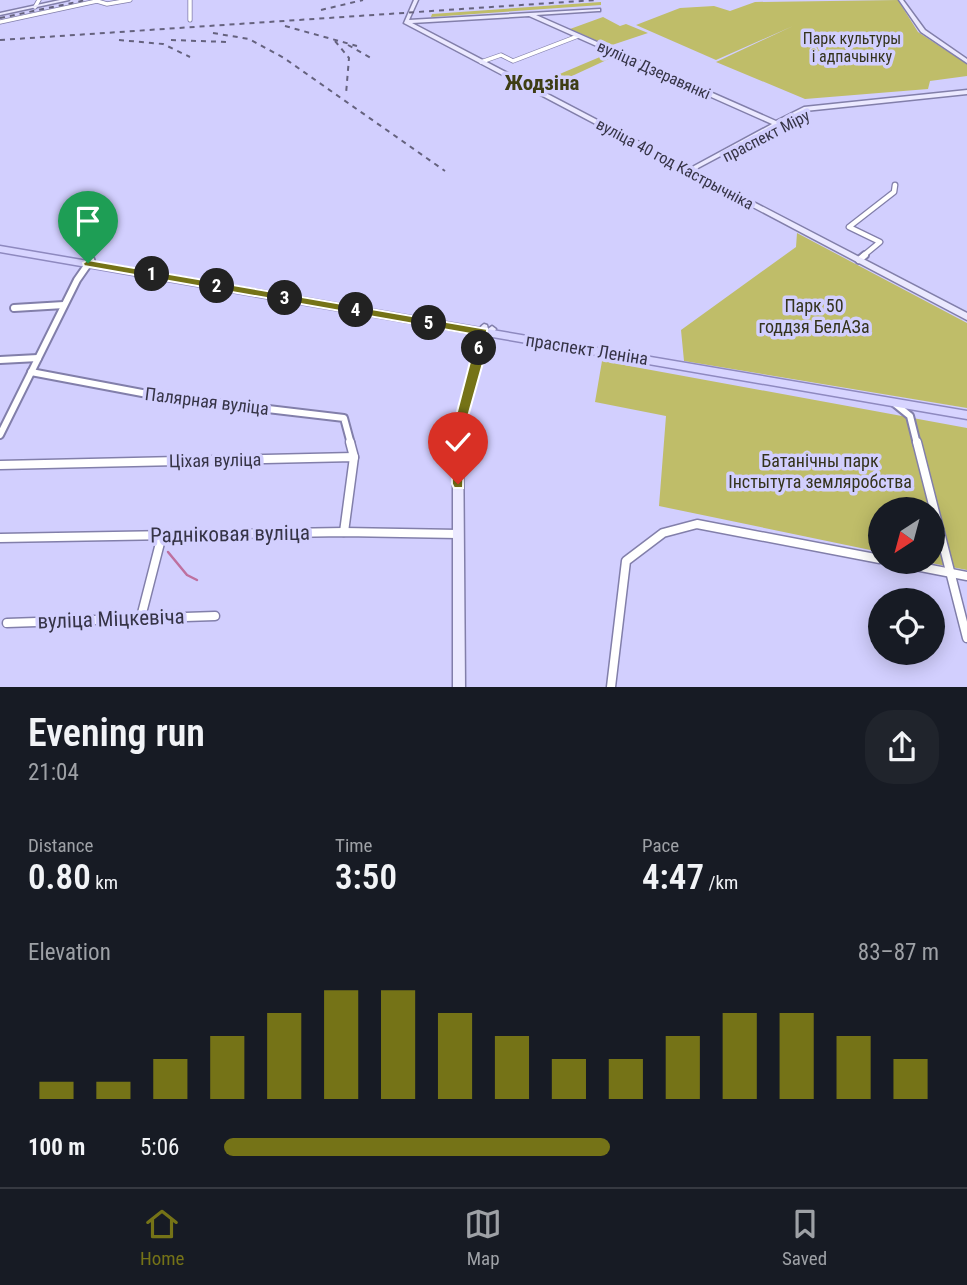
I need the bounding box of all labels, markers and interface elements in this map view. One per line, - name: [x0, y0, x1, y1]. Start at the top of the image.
- park label: Парк культуры і адпачынку: [803, 29, 901, 66]
- street label: вуліца Дзеравянкі: [594, 37, 714, 103]
- district label: Жодзіна: [504, 71, 580, 95]
- street label: праспект Міру: [719, 106, 813, 166]
- street label: вуліца 40 год Кастрычніка: [593, 114, 757, 214]
- pin: [58, 191, 118, 263]
- icon: arrive: [69, 202, 107, 240]
- pin: 1: [134, 256, 170, 292]
- text: 1: [147, 262, 156, 285]
- pin: 2: [200, 268, 234, 304]
- text: 2: [212, 274, 221, 297]
- pin: 3: [268, 280, 302, 316]
- text: 3: [280, 286, 289, 309]
- pin: 4: [338, 292, 374, 328]
- park label: Парк 50 годдзя БелАЗа: [758, 295, 870, 337]
- text: 4: [351, 298, 360, 321]
- pin: 5: [412, 306, 446, 340]
- text: 5: [424, 311, 433, 334]
- street label: праспект Леніна: [524, 329, 650, 369]
- pin: 6: [462, 330, 496, 366]
- text: 6: [474, 336, 483, 359]
- street label: Палярная вуліца: [144, 383, 270, 419]
- pin: [428, 412, 488, 484]
- icon: check: [439, 423, 477, 461]
- street label: Ціхая вуліца: [169, 449, 261, 471]
- park label: Батанічны парк Інстытута земляробства: [728, 450, 912, 492]
- north arrow: [868, 497, 945, 574]
- map controls: [868, 497, 945, 665]
- street label: Радніковая вуліца: [150, 521, 310, 547]
- button: locate: [868, 588, 945, 665]
- street label: вуліца Міцкевіча: [37, 604, 185, 634]
- button: share: [865, 710, 939, 784]
- text: Evening run: [28, 711, 205, 755]
- text: 21:04: [28, 759, 79, 786]
- text: Distance: [28, 834, 93, 857]
- text: Time: [335, 834, 372, 857]
- text: Pace: [642, 834, 679, 857]
- text: 0.80: [28, 857, 91, 898]
- text: 3:50: [335, 857, 397, 898]
- text: 4:47: [642, 857, 704, 898]
- text: km: [91, 871, 118, 894]
- text: /km: [704, 871, 738, 894]
- text: Elevation: [28, 939, 111, 966]
- text: 83–87 m: [858, 939, 939, 966]
- text: 100 m: [28, 1134, 85, 1161]
- text: 5:06: [140, 1134, 179, 1161]
- tab: Home: [140, 1205, 184, 1270]
- tab: Map: [464, 1205, 502, 1270]
- tab: Saved: [782, 1205, 827, 1270]

